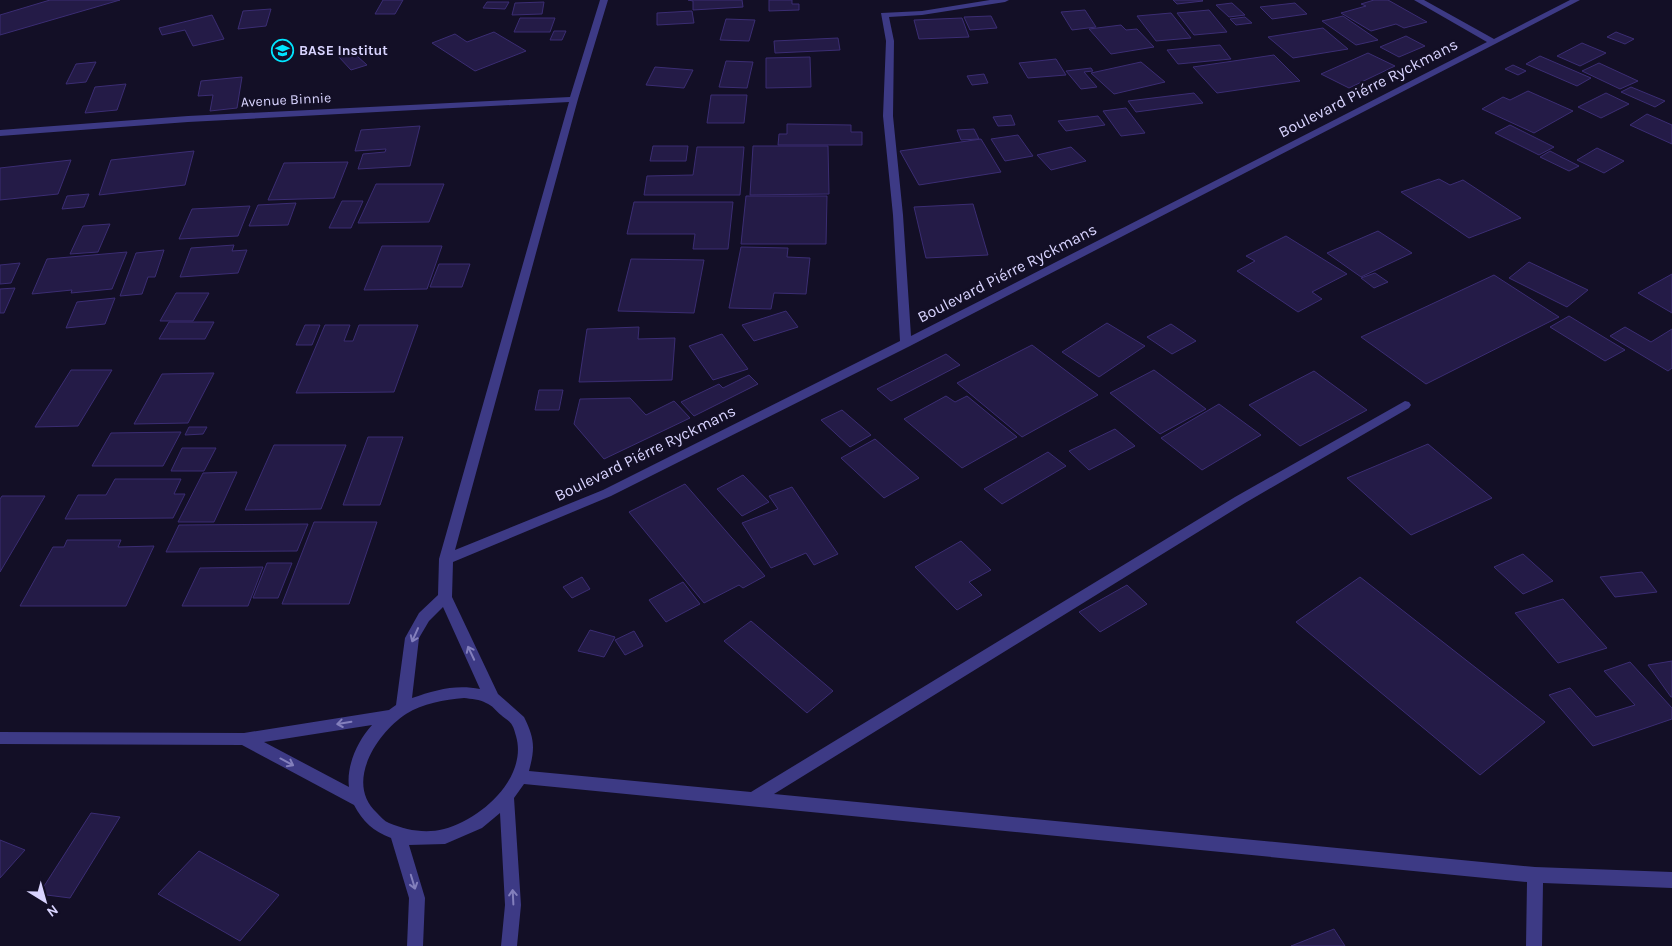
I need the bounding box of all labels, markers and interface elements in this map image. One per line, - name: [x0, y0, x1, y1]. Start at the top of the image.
- street label: Boulevard Piérre Ryckmans: [1275, 34, 1461, 142]
- school or university icon: BASE Institut: [271, 38, 295, 62]
- place label: BASE Institut: [299, 42, 388, 59]
- street label: Avenue Binnie: [240, 89, 332, 111]
- street label: Boulevard Piérre Ryckmans: [914, 219, 1100, 327]
- street label: Boulevard Piérre Ryckmans: [552, 401, 738, 505]
- one-way arrow: [410, 627, 420, 642]
- one-way arrow: [466, 646, 476, 661]
- one-way arrow: [336, 719, 352, 729]
- one-way arrow: [280, 757, 295, 767]
- one-way arrow: [408, 874, 418, 890]
- north arrow: [20, 876, 70, 926]
- one-way arrow: [508, 890, 517, 906]
- text: N: [43, 901, 62, 921]

